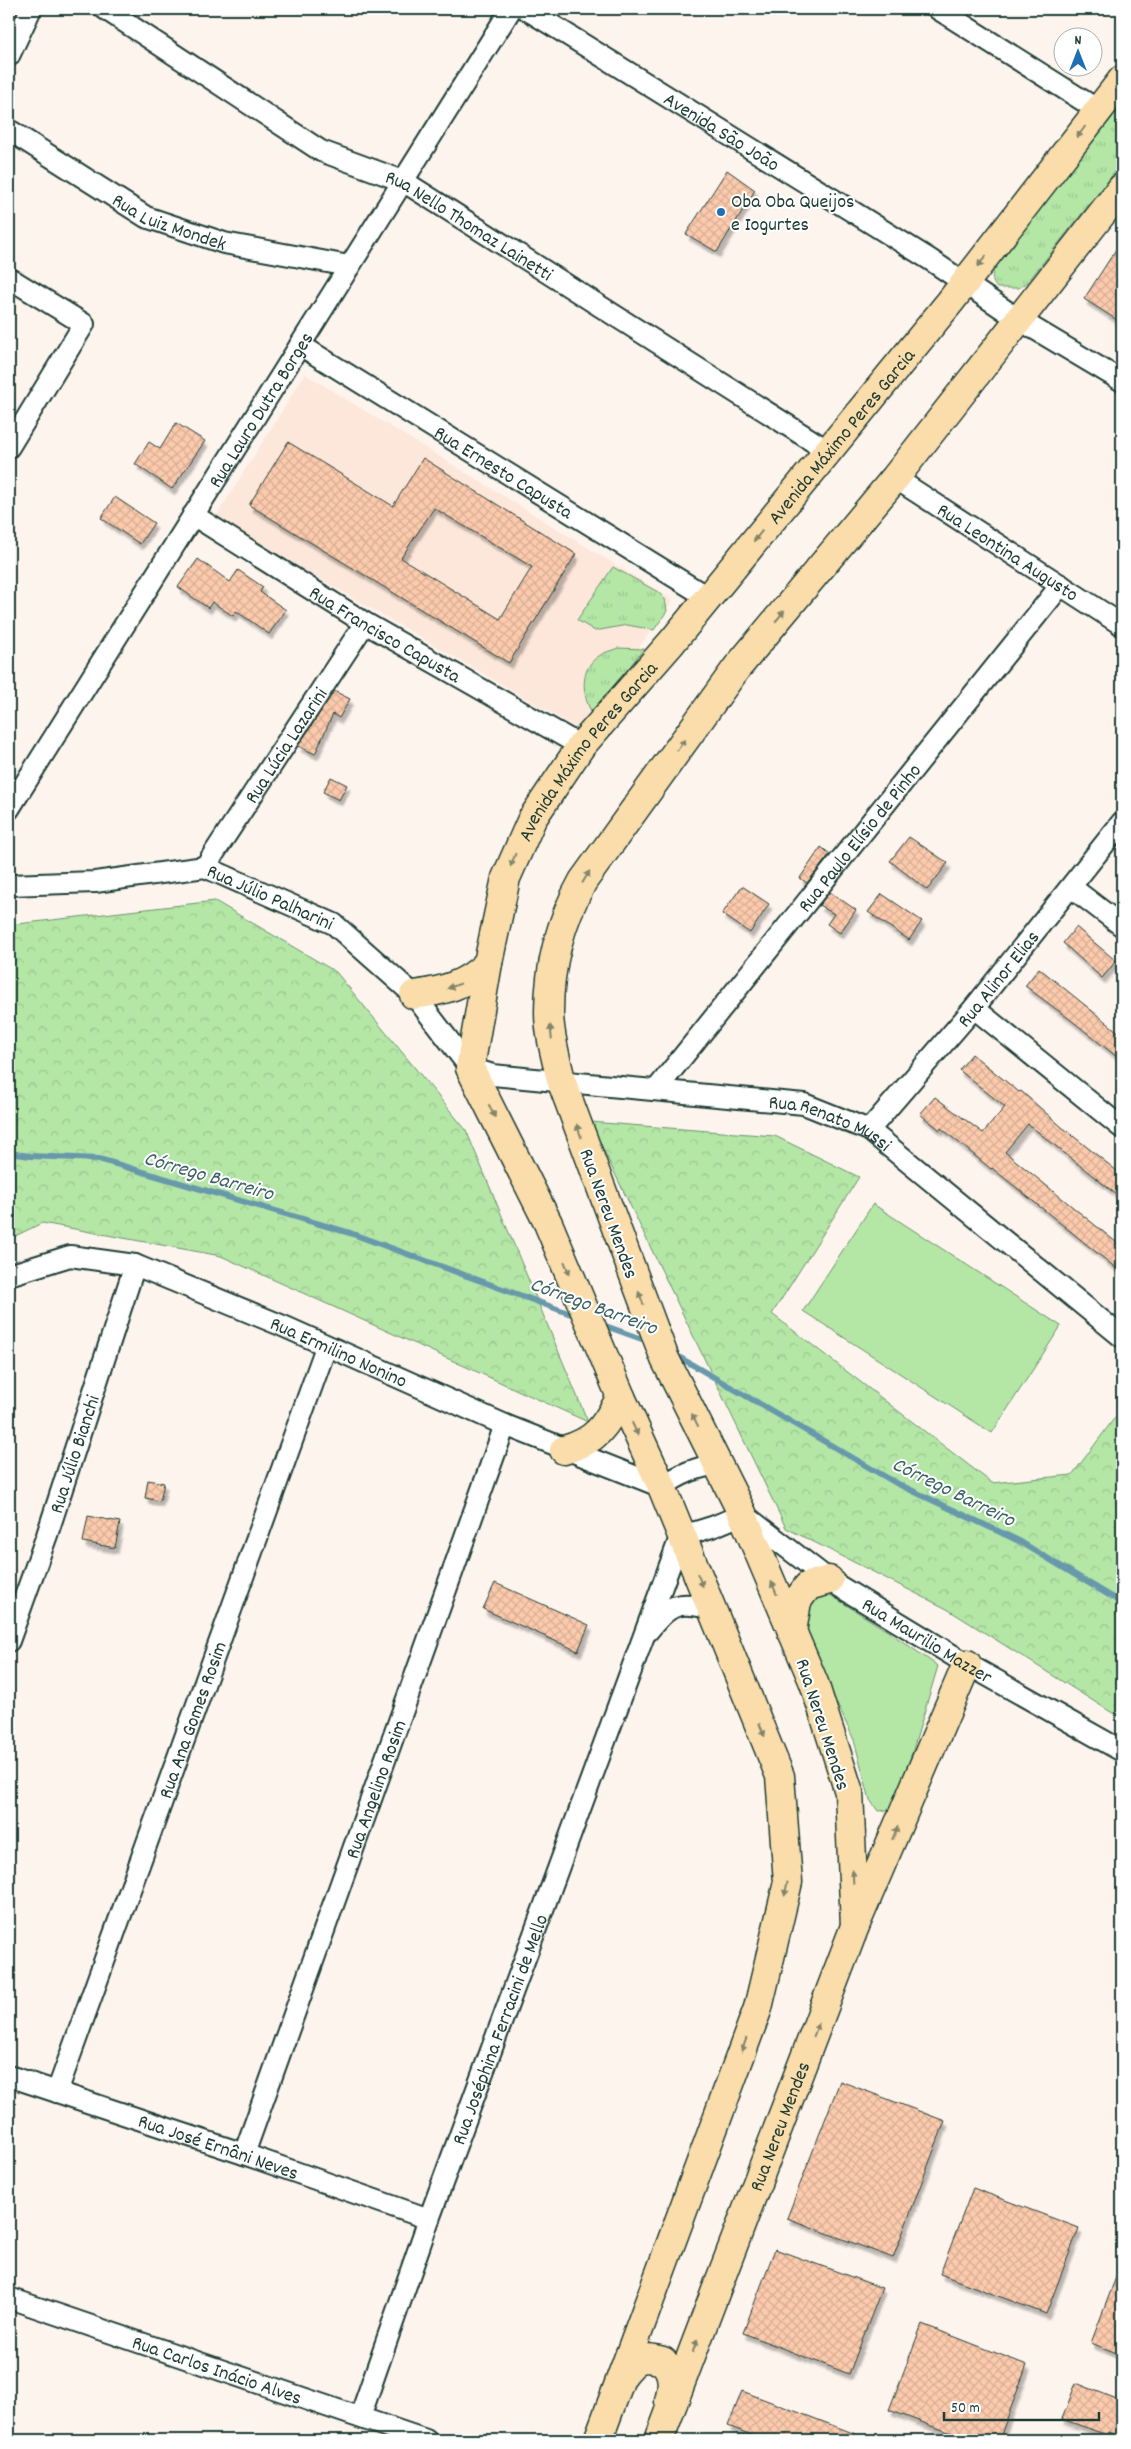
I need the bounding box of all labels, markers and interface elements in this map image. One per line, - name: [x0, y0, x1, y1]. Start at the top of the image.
- north arrow: [1054, 28, 1104, 78]
- text: N: [1075, 31, 1082, 51]
- street label: Avenida São João: [657, 87, 784, 180]
- one-way arrow: [1076, 125, 1086, 139]
- street label: Rua Nello Thomaz Lainetti: [381, 165, 558, 290]
- street label: Rua Luiz Mondek: [106, 188, 230, 260]
- place label: Oba Oba Queijos e Iogurtes: [731, 189, 855, 240]
- marker: Oba Oba Queijos e Iogurtes: [715, 206, 727, 218]
- one-way arrow: [977, 254, 988, 267]
- street label: Rua Lauro Dutra Borges: [203, 328, 322, 494]
- street label: Avenida Máximo Peres Garcia: [762, 343, 924, 532]
- street label: Rua Ernesto Capusta: [428, 420, 578, 528]
- street label: Rua Leontina Augusto: [930, 498, 1083, 610]
- one-way arrow: [753, 529, 764, 542]
- street label: Rua Francisco Capusta: [303, 580, 465, 692]
- one-way arrow: [774, 610, 785, 622]
- street label: Avenida Máximo Peres Garcia: [513, 656, 666, 846]
- street label: Rua Lúcia Lazarini: [239, 683, 336, 810]
- one-way arrow: [675, 738, 685, 751]
- street label: Rua Paulo Elísio de Pinho: [793, 759, 930, 920]
- one-way arrow: [509, 852, 517, 867]
- street label: Rua Júlio Palharini: [202, 859, 338, 939]
- one-way arrow: [581, 870, 591, 883]
- street label: Rua Alinor Elias: [952, 926, 1047, 1035]
- one-way arrow: [447, 983, 462, 990]
- one-way arrow: [547, 1024, 555, 1040]
- street label: Rua Renato Mussi: [767, 1090, 896, 1160]
- one-way arrow: [488, 1104, 496, 1118]
- one-way arrow: [575, 1123, 582, 1138]
- water label: Córrego Barreiro: [140, 1145, 278, 1211]
- street label: Rua Nereu Mendes: [571, 1145, 644, 1283]
- one-way arrow: [563, 1261, 571, 1275]
- water label: Córrego Barreiro: [525, 1271, 662, 1345]
- one-way arrow: [637, 1290, 644, 1305]
- street label: Rua Ermilino Nonino: [265, 1311, 411, 1397]
- street label: Rua Júlio Bianchi: [44, 1392, 109, 1517]
- one-way arrow: [691, 1413, 699, 1427]
- one-way arrow: [632, 1422, 640, 1436]
- water label: Córrego Barreiro: [886, 1451, 1021, 1537]
- one-way arrow: [697, 1573, 705, 1587]
- one-way arrow: [769, 1581, 777, 1596]
- street label: Rua Maurilio Mazzer: [856, 1592, 997, 1693]
- street label: Rua Ana Gomes Rosim: [153, 1638, 236, 1803]
- street label: Rua Nereu Mendes: [787, 1656, 856, 1794]
- street label: Rua Angelino Rosim: [340, 1716, 415, 1863]
- one-way arrow: [758, 1723, 766, 1738]
- one-way arrow: [892, 1826, 900, 1840]
- one-way arrow: [848, 1869, 856, 1885]
- one-way arrow: [782, 1881, 790, 1896]
- street label: Rua Joséphina Ferracini de Mello: [446, 1911, 557, 2149]
- one-way arrow: [812, 2023, 820, 2037]
- one-way arrow: [740, 2038, 747, 2053]
- street label: Rua Nereu Mendes: [744, 2058, 819, 2196]
- street label: Rua José Ernâni Neves: [134, 2109, 302, 2189]
- street label: Rua Carlos Inácio Alves: [128, 2330, 305, 2414]
- one-way arrow: [692, 2338, 699, 2353]
- scale bar: [944, 2389, 1098, 2421]
- text: 50 m: [951, 2398, 980, 2420]

